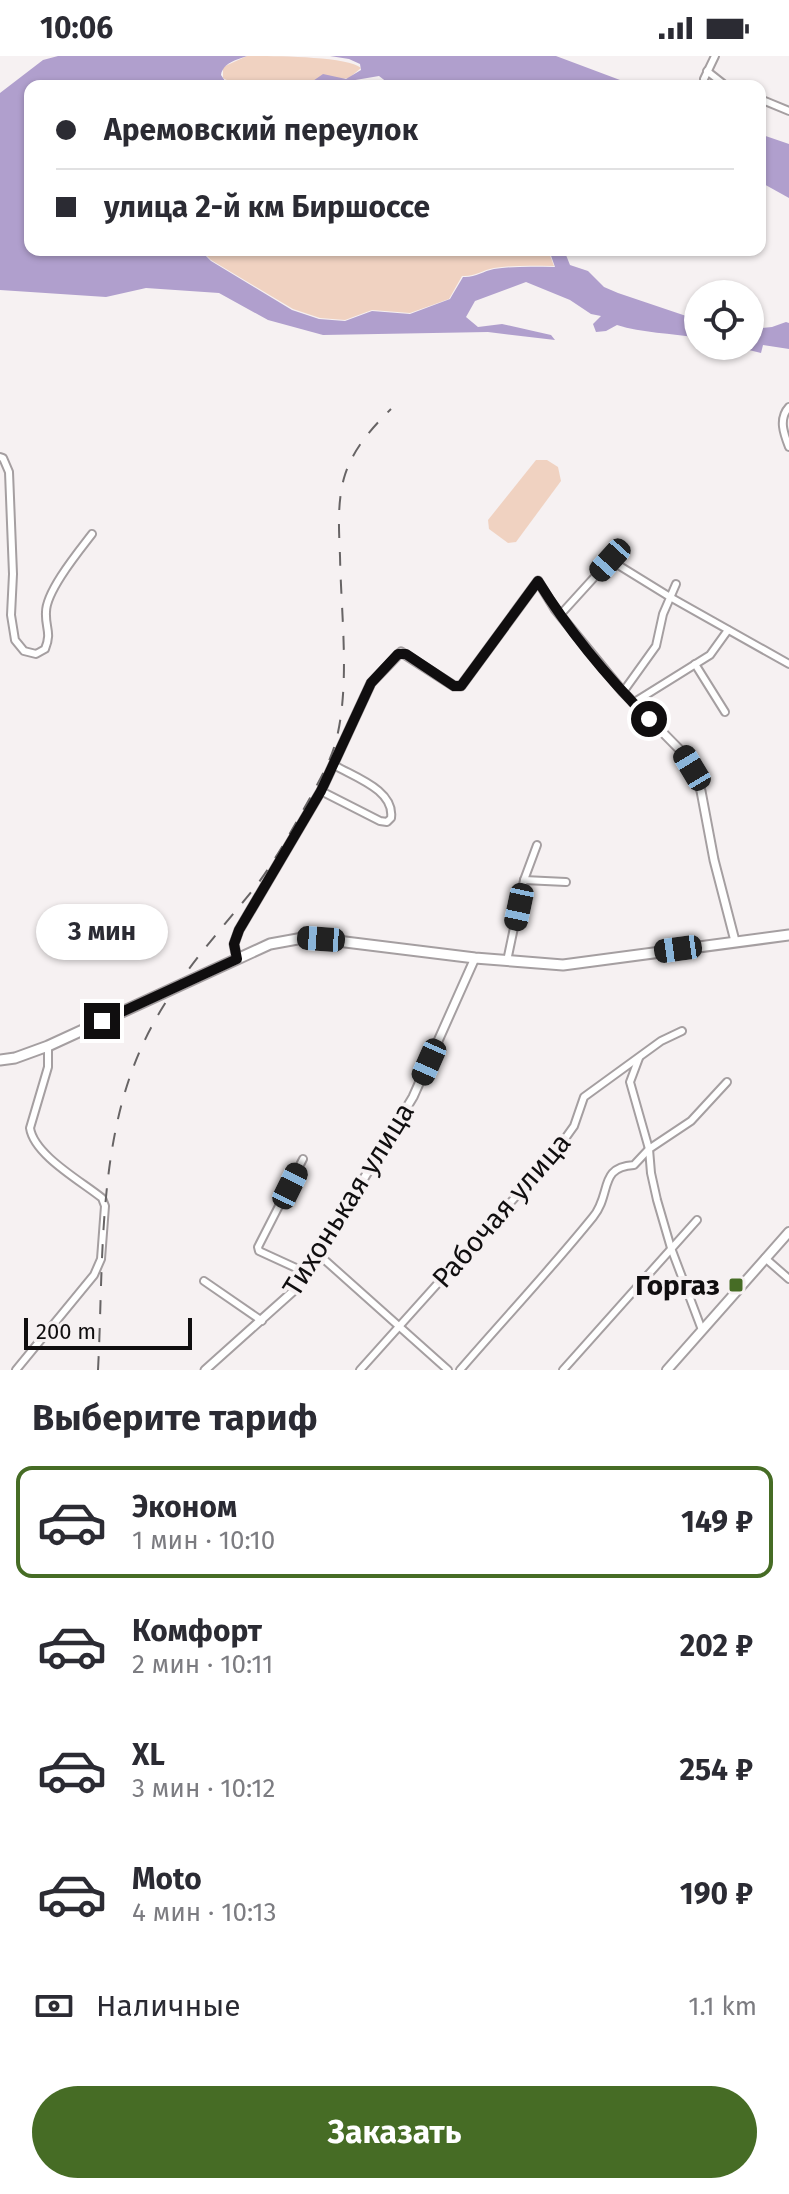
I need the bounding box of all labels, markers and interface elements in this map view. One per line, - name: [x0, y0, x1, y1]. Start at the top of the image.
- text: 10:06: [40, 10, 113, 46]
- text: Аремовский переулок: [104, 112, 418, 148]
- text: улица 2-й км Биршоссе: [104, 189, 430, 225]
- map controls: [684, 280, 764, 360]
- button: locate: [684, 280, 764, 360]
- car: [585, 534, 635, 586]
- route start: [631, 701, 667, 737]
- car: [669, 741, 715, 795]
- car: [502, 881, 536, 933]
- callout: 3 мин: [36, 905, 168, 961]
- text: 3 мин: [68, 916, 136, 947]
- car: [296, 925, 346, 953]
- car: [653, 934, 703, 964]
- route end: [84, 1003, 120, 1039]
- car: [408, 1035, 450, 1089]
- street label: Тихонькая улица: [276, 1097, 421, 1302]
- street label: Рабочая улица: [425, 1126, 577, 1294]
- car: [269, 1159, 311, 1213]
- place label: Горгаз: [635, 1269, 720, 1302]
- marker: Горгаз: [727, 1276, 745, 1294]
- scale bar: [24, 1314, 192, 1350]
- text: 200 m: [36, 1318, 96, 1345]
- text: Выберите тариф: [32, 1396, 318, 1440]
- icon: car: [36, 1486, 108, 1558]
- text: Эконом: [132, 1489, 237, 1525]
- text: 149 ₽: [681, 1504, 753, 1540]
- text: 1 мин · 10:10: [132, 1525, 275, 1556]
- icon: car: [36, 1610, 108, 1682]
- text: Комфорт: [132, 1613, 262, 1649]
- text: 202 ₽: [680, 1628, 753, 1664]
- text: 2 мин · 10:11: [132, 1649, 273, 1680]
- icon: car: [36, 1734, 108, 1806]
- text: XL: [132, 1737, 165, 1773]
- text: 254 ₽: [680, 1752, 753, 1788]
- text: 3 мин · 10:12: [132, 1773, 275, 1804]
- icon: car: [36, 1858, 108, 1930]
- text: Moto: [132, 1861, 202, 1897]
- text: 190 ₽: [680, 1876, 753, 1912]
- text: 4 мин · 10:13: [132, 1897, 276, 1928]
- icon: cash: [32, 1984, 76, 2028]
- text: Наличные: [96, 1988, 241, 2024]
- text: 1.1 km: [688, 1991, 757, 2022]
- button: Заказать: [32, 2086, 757, 2178]

